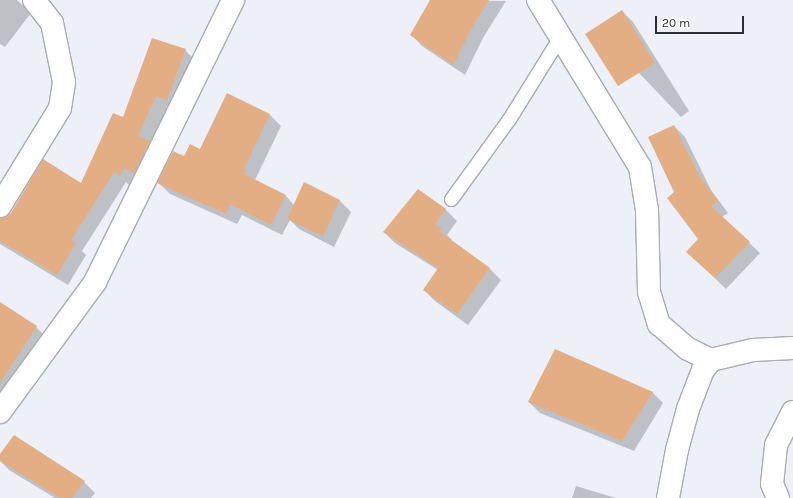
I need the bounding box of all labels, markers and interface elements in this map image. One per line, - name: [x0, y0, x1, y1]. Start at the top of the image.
- scale bar: [657, 8, 746, 34]
- text: 20 m: [662, 16, 690, 30]

